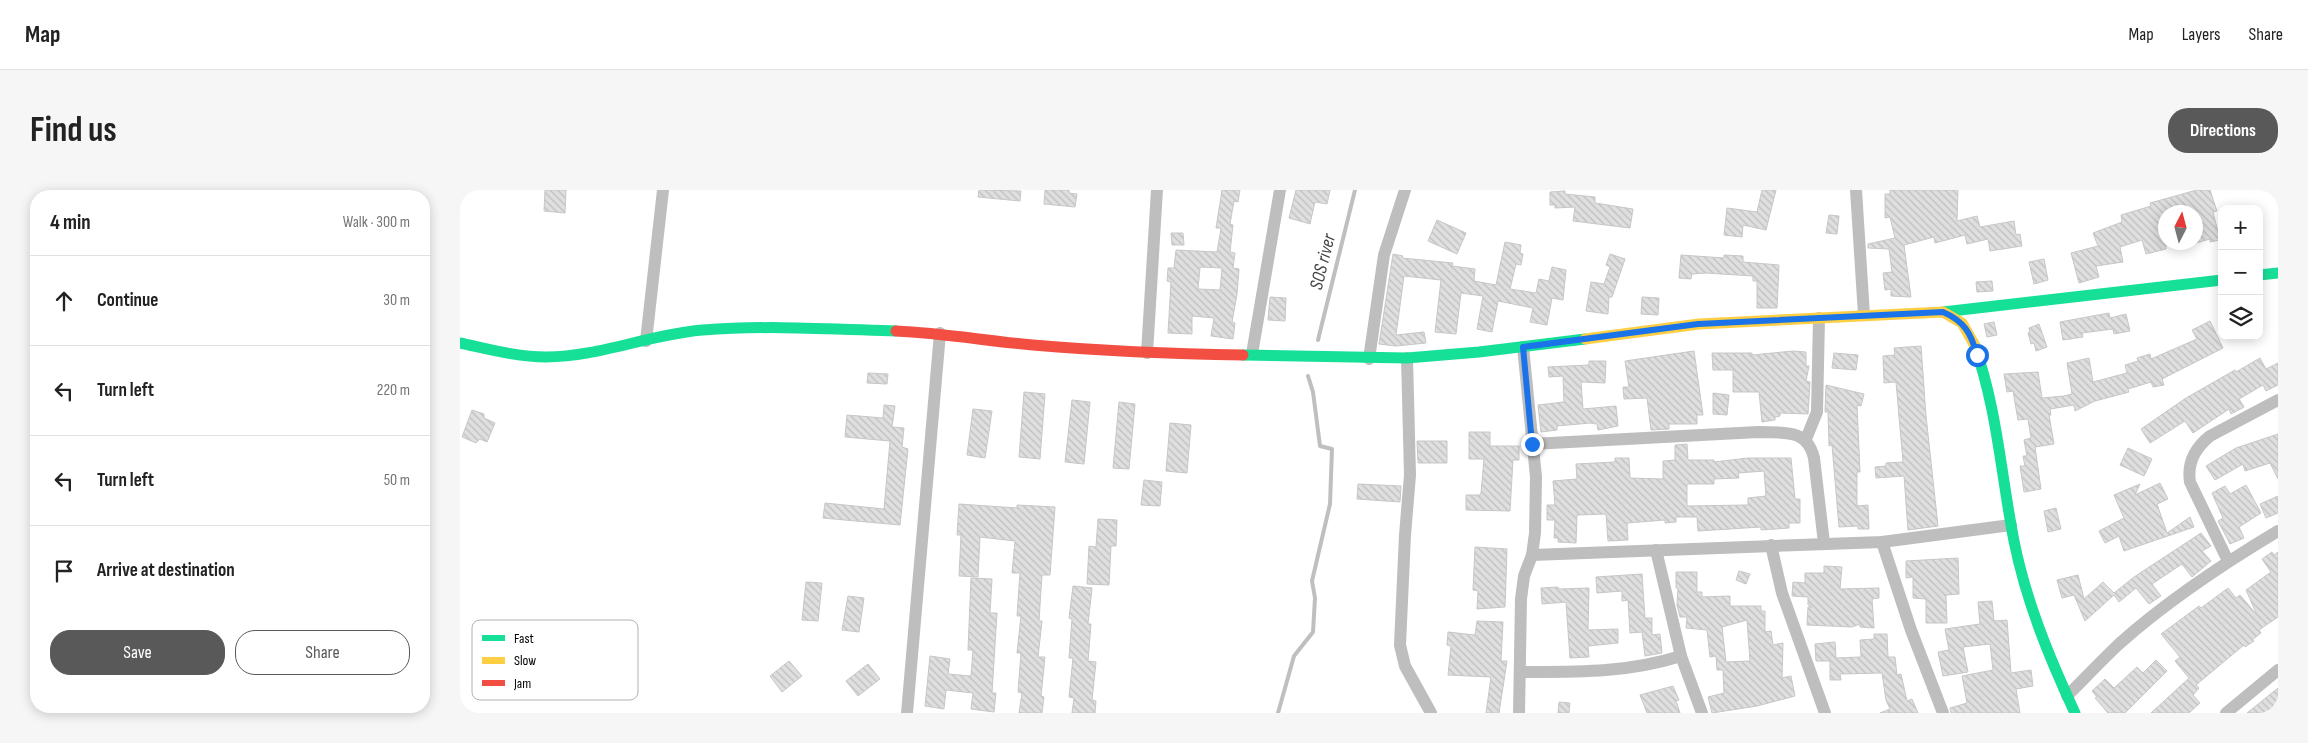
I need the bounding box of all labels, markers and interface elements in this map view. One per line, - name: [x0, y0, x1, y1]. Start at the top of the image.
- text: Map: [25, 20, 60, 49]
- text: Map: [2129, 24, 2154, 45]
- text: Layers: [2182, 24, 2221, 45]
- text: Share: [2249, 24, 2283, 45]
- button: Directions: [2168, 108, 2278, 153]
- text: Find us: [30, 109, 117, 152]
- north arrow: [2158, 205, 2203, 250]
- map controls: [2218, 205, 2263, 340]
- button: +: [2218, 205, 2263, 250]
- text: 4 min: [50, 210, 91, 235]
- text: Walk · 300 m: [343, 213, 410, 232]
- water label: SOS river: [1305, 231, 1341, 292]
- button: −: [2218, 250, 2263, 295]
- icon: ahead: [50, 287, 78, 315]
- text: Continue: [97, 289, 158, 312]
- text: 30 m: [383, 291, 410, 310]
- button: layers: [2218, 295, 2263, 340]
- route start: [1966, 344, 1989, 367]
- icon: left: [50, 377, 78, 405]
- text: Turn left: [97, 379, 154, 402]
- text: 220 m: [377, 381, 410, 400]
- route end: [1521, 433, 1544, 456]
- icon: left: [50, 467, 78, 495]
- text: Turn left: [97, 469, 154, 492]
- text: 50 m: [384, 471, 410, 490]
- icon: arrive: [50, 557, 78, 585]
- text: Arrive at destination: [97, 559, 235, 582]
- legend: [472, 620, 638, 700]
- button: Save: [50, 630, 225, 675]
- button: Share: [235, 630, 410, 675]
- text: Fast: [514, 630, 534, 647]
- text: Slow: [514, 652, 536, 669]
- text: Jam: [513, 675, 531, 692]

